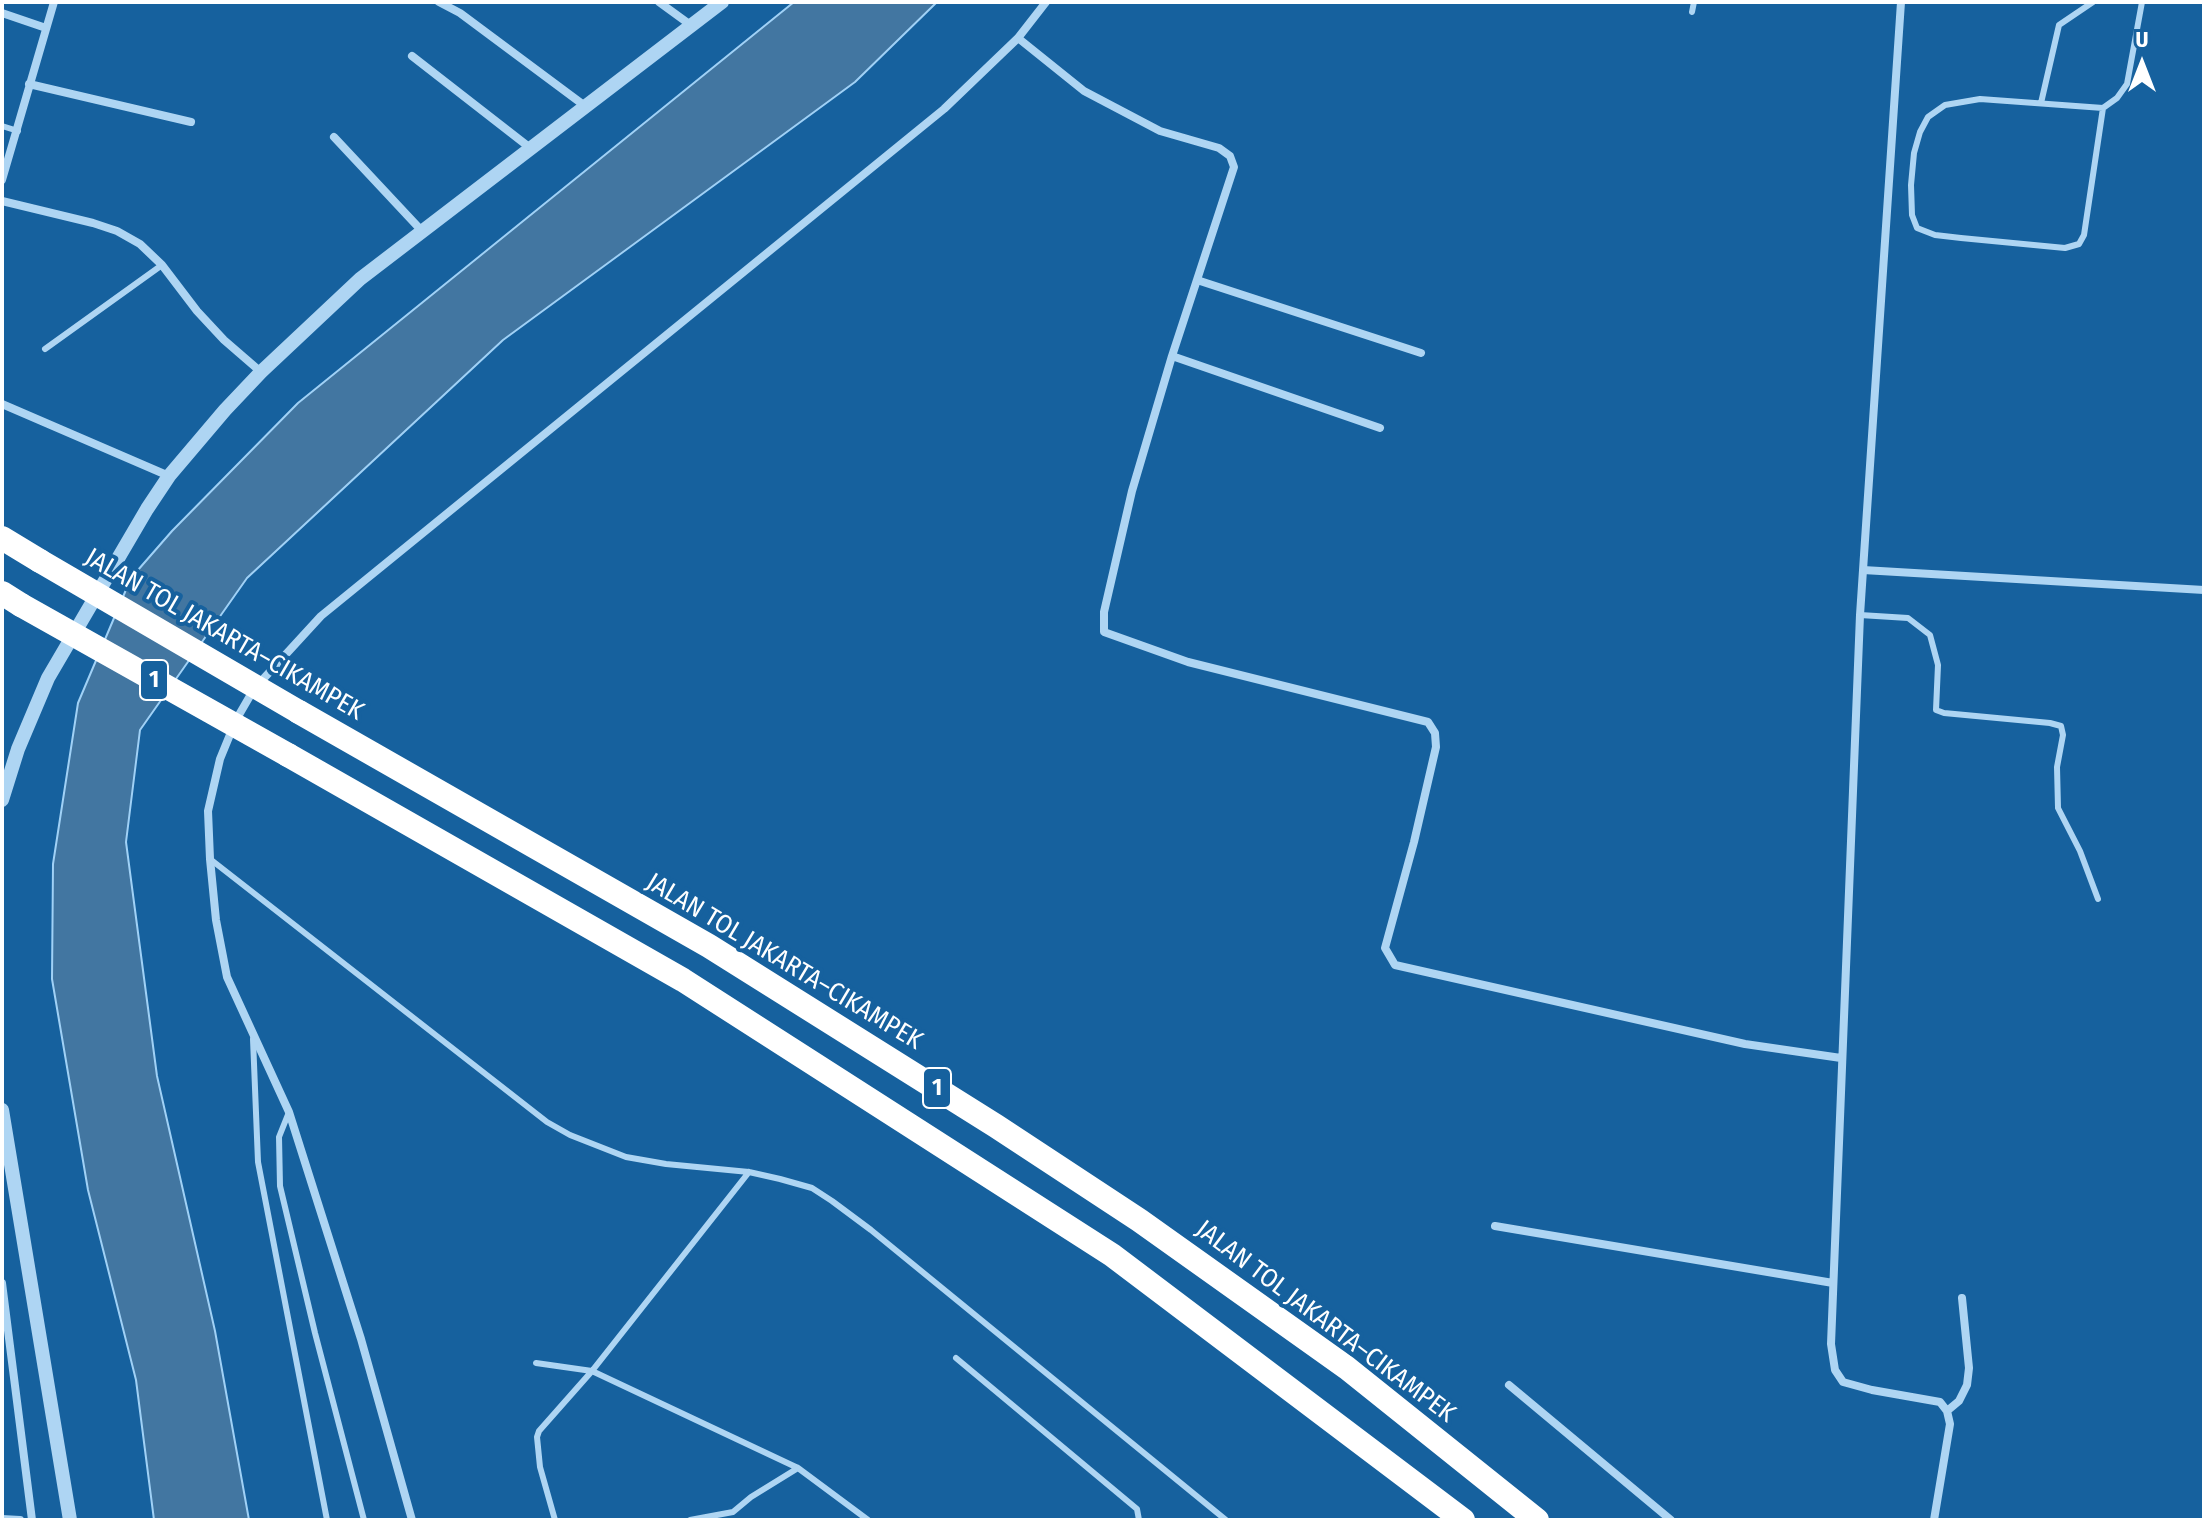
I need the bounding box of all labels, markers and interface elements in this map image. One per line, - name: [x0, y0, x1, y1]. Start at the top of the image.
- north arrow: [2102, 24, 2182, 104]
- text: U: [2136, 26, 2148, 53]
- street label: JALAN TOL JAKARTA–CIKAMPEK: [79, 542, 369, 728]
- road number: 1: [140, 660, 168, 700]
- street label: JALAN TOL JAKARTA–CIKAMPEK: [640, 867, 928, 1057]
- road number: 1: [923, 1068, 951, 1108]
- street label: JALAN TOL JAKARTA–CIKAMPEK: [1189, 1214, 1461, 1430]

